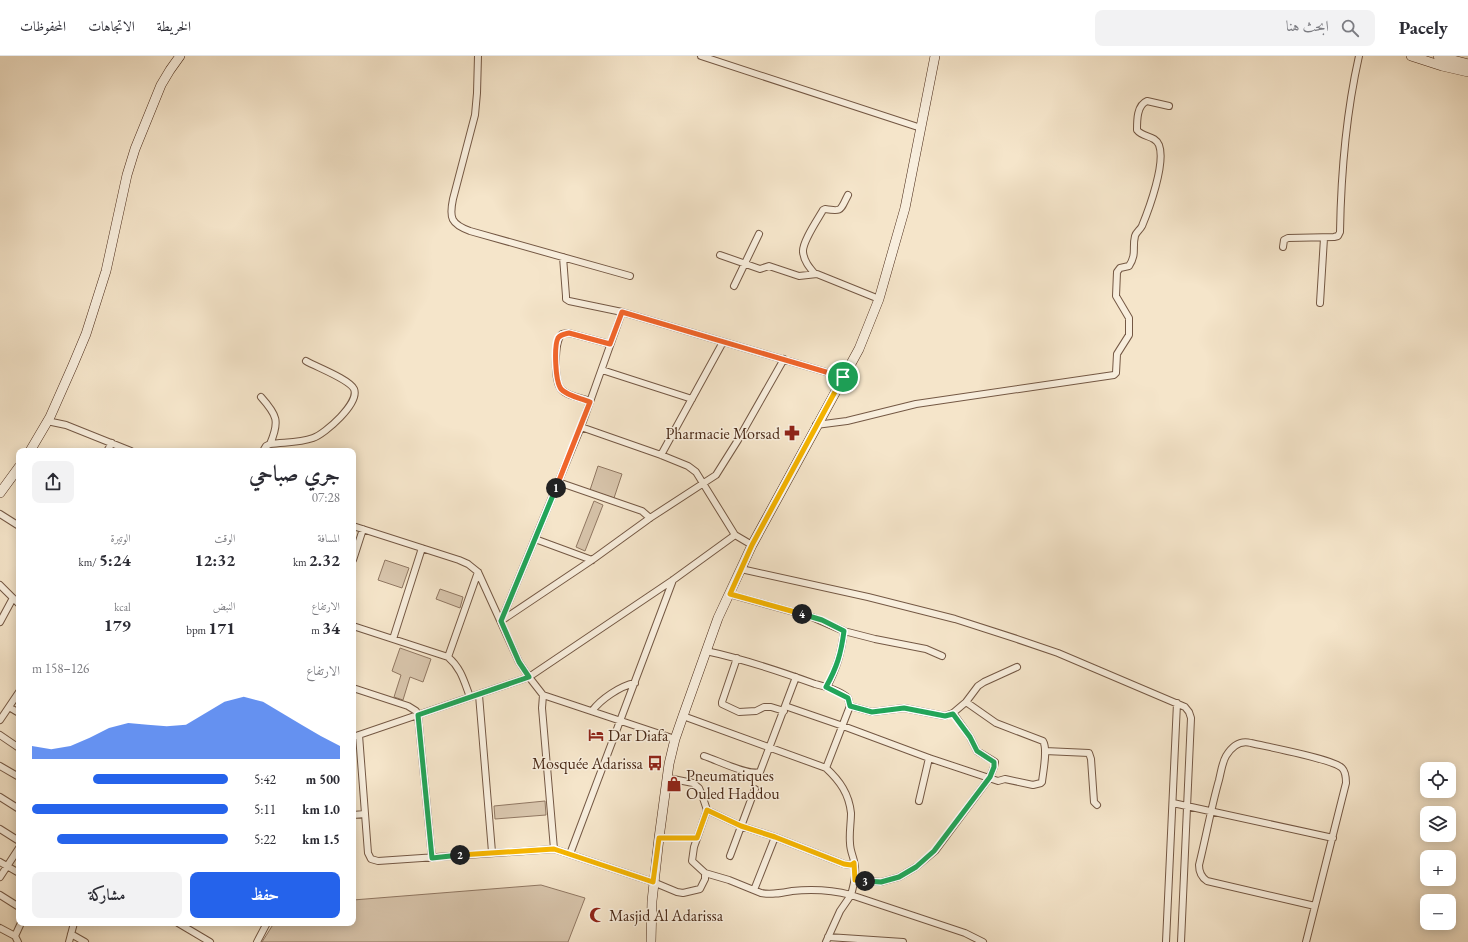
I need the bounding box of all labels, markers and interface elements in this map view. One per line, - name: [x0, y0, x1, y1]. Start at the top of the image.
- search box: [1095, 10, 1375, 46]
- text: Pacely: [1399, 15, 1448, 40]
- text: ابحث هنا: [1286, 16, 1329, 35]
- text: المحفوظات: [20, 17, 66, 35]
- text: الاتجاهات: [88, 17, 135, 35]
- text: الخريطة: [157, 17, 191, 35]
- icon: search: [1339, 17, 1361, 39]
- pin: [826, 360, 860, 394]
- icon: arrive: [832, 366, 854, 388]
- place label: Pharmacie Morsad: [665, 423, 781, 444]
- pharmacy icon: Pharmacie Morsad: [783, 424, 801, 442]
- text: جري صباحي: [249, 459, 340, 488]
- button: share: [32, 461, 74, 503]
- pin: 1: [546, 478, 566, 498]
- text: 1: [553, 481, 559, 495]
- text: 07:28: [312, 489, 340, 506]
- text: الوتيرة: [110, 531, 131, 545]
- text: الوقت: [214, 531, 235, 545]
- text: المسافة: [318, 531, 340, 545]
- text: 5:24: [99, 549, 131, 571]
- text: 12:32: [195, 549, 235, 571]
- text: 2.32: [309, 549, 340, 571]
- text: /km: [79, 555, 99, 569]
- text: km: [293, 555, 309, 569]
- text: النبض: [213, 599, 235, 613]
- text: الارتفاع: [311, 599, 340, 613]
- text: kcal: [114, 600, 131, 614]
- pin: 4: [792, 604, 812, 624]
- text: 4: [799, 607, 805, 621]
- text: 179: [104, 614, 131, 636]
- text: 171: [208, 617, 235, 639]
- text: 34: [322, 617, 340, 639]
- text: bpm: [186, 623, 208, 637]
- text: m: [311, 623, 322, 637]
- text: 126–158 m: [32, 660, 89, 677]
- text: الارتفاع: [306, 662, 340, 679]
- place label: Dar Diafa: [608, 725, 669, 746]
- hotel icon: Dar Diafa: [587, 726, 605, 744]
- place label: Mosquée Adarissa: [532, 753, 644, 774]
- bus stop icon: Mosquée Adarissa: [646, 754, 664, 772]
- map controls: [1420, 762, 1456, 930]
- button: locate: [1420, 762, 1456, 798]
- place label: Pneumatiques Ouled Haddou: [686, 765, 780, 804]
- text: 5:42: [254, 771, 276, 788]
- text: 500 m: [306, 771, 340, 788]
- shop icon: Pneumatiques Ouled Haddou: [665, 775, 683, 793]
- text: 5:11: [254, 801, 276, 818]
- text: 1.0 km: [302, 801, 340, 818]
- button: layers: [1420, 806, 1456, 842]
- text: 5:22: [254, 831, 276, 848]
- text: 1.5 km: [302, 831, 340, 848]
- pin: 2: [450, 845, 470, 865]
- text: 2: [457, 848, 463, 862]
- button: +: [1420, 850, 1456, 886]
- pin: 3: [855, 871, 875, 891]
- button: مشاركة: [32, 872, 182, 918]
- button: حفظ: [190, 872, 340, 918]
- text: 3: [862, 874, 868, 888]
- button: −: [1420, 894, 1456, 930]
- place label: Masjid Al Adarissa: [609, 905, 724, 926]
- mosque icon: Masjid Al Adarissa: [588, 906, 606, 924]

